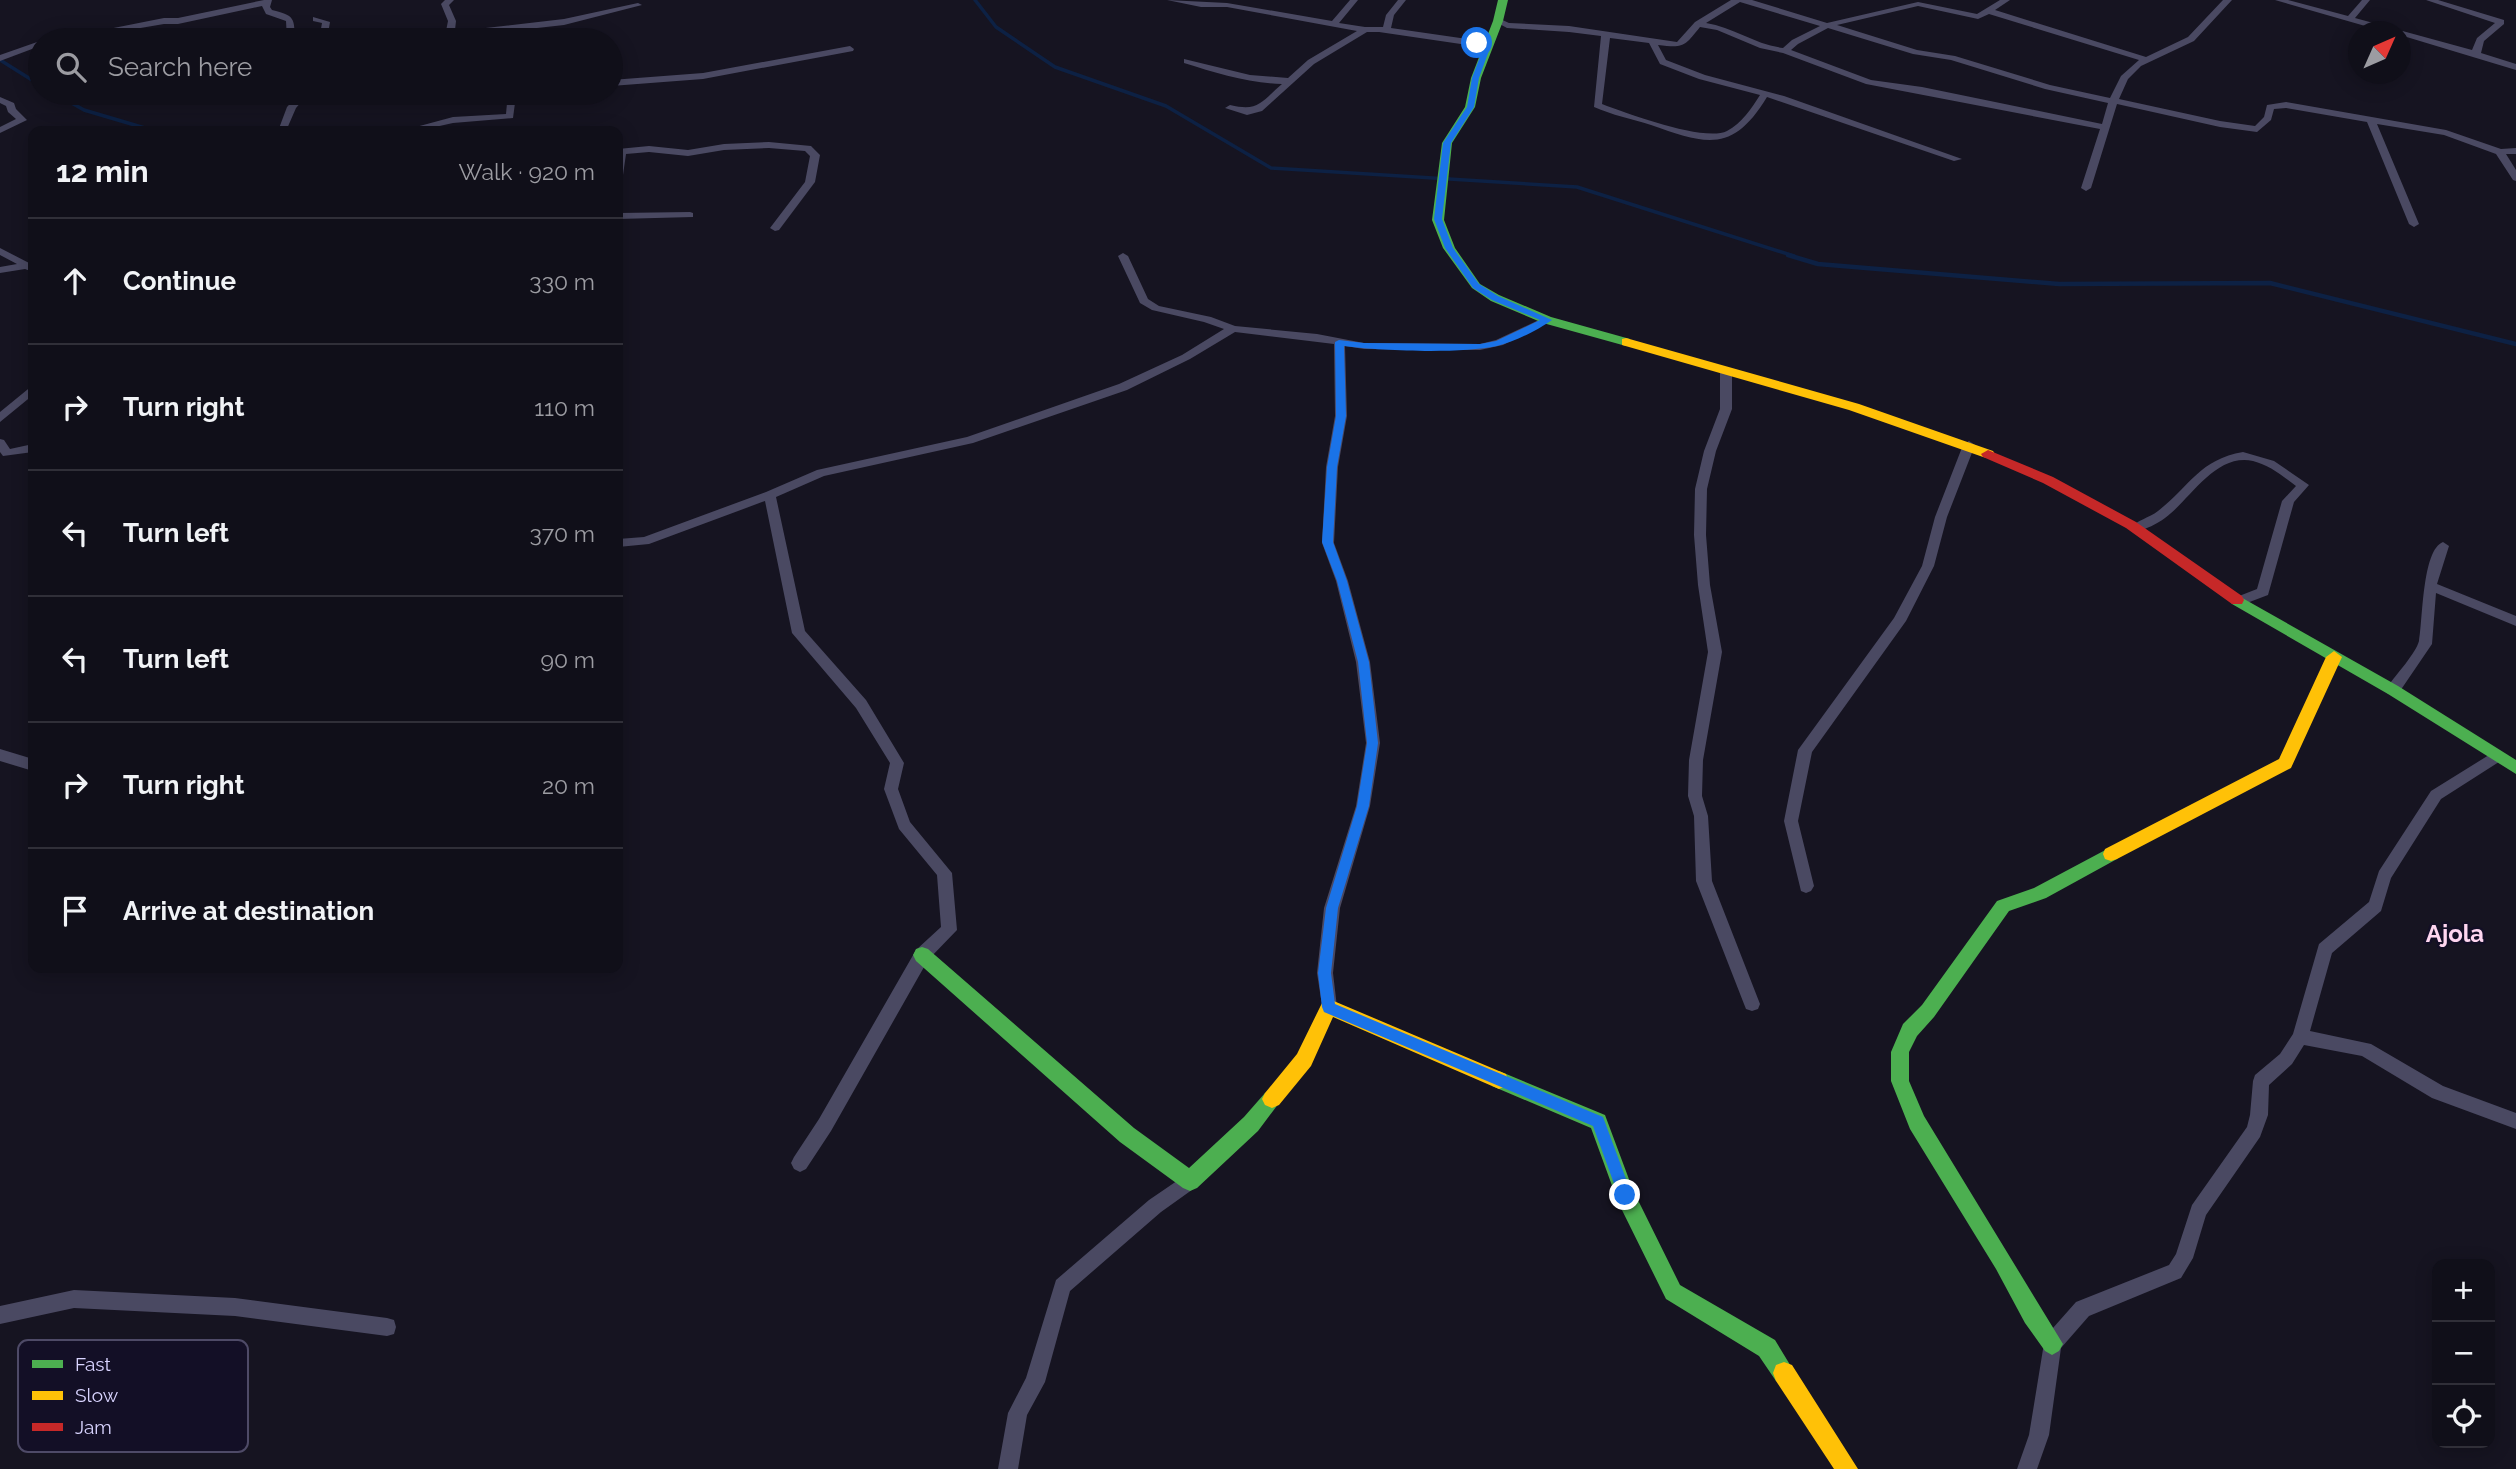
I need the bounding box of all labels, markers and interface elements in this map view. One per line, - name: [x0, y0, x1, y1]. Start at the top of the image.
- north arrow: [2348, 21, 2411, 84]
- route start: [1461, 27, 1492, 58]
- search box: [28, 28, 623, 105]
- icon: search: [52, 48, 90, 86]
- text: Search here: [108, 52, 252, 82]
- text: 12 min: [56, 154, 149, 189]
- text: Walk · 920 m: [459, 158, 595, 185]
- icon: ahead: [56, 262, 94, 300]
- text: Continue: [123, 266, 236, 296]
- text: 330 m: [529, 268, 595, 295]
- icon: right: [56, 388, 94, 426]
- text: Turn right: [123, 392, 244, 422]
- text: 110 m: [534, 394, 595, 421]
- icon: left: [56, 514, 94, 552]
- text: Turn left: [123, 518, 229, 548]
- text: 370 m: [530, 520, 595, 547]
- icon: left: [56, 640, 94, 678]
- text: Turn left: [123, 644, 229, 674]
- text: 90 m: [540, 646, 595, 673]
- icon: right: [56, 766, 94, 804]
- text: Turn right: [123, 770, 244, 800]
- text: 20 m: [542, 772, 595, 799]
- icon: arrive: [56, 892, 94, 930]
- text: Arrive at destination: [123, 896, 374, 926]
- district label: Ajola: [2426, 919, 2484, 948]
- route end: [1609, 1179, 1640, 1210]
- map controls: [2432, 1259, 2495, 1448]
- button: +: [2432, 1259, 2495, 1322]
- button: −: [2432, 1322, 2495, 1385]
- legend: [18, 1340, 248, 1452]
- text: Fast: [75, 1353, 111, 1375]
- text: Slow: [75, 1384, 119, 1406]
- button: locate: [2432, 1385, 2495, 1448]
- text: Jam: [75, 1416, 112, 1438]

